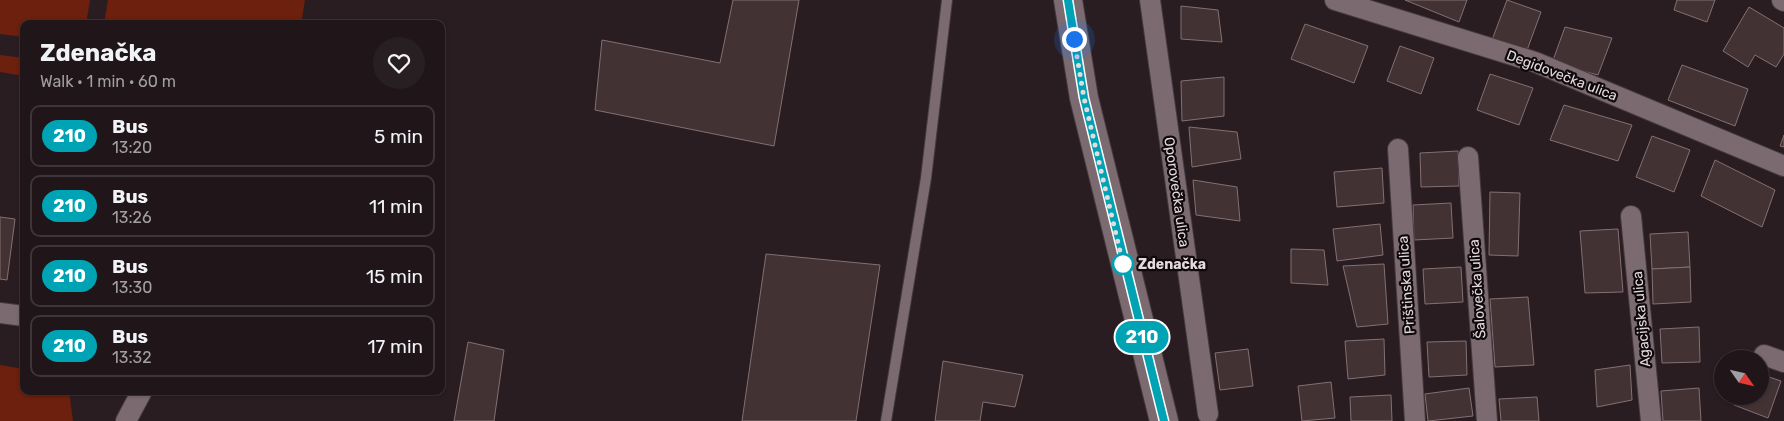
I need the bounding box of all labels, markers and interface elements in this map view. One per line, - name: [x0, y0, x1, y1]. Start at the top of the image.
- your location: [1062, 27, 1087, 52]
- button: heart: [373, 37, 425, 89]
- text: Zdenačka: [40, 39, 157, 67]
- street label: Degidovečka ulica: [1504, 47, 1620, 104]
- text: Walk · 1 min · 60 m: [40, 72, 176, 91]
- text: Bus: [112, 115, 148, 138]
- text: 210: [53, 125, 86, 147]
- text: 5 min: [374, 125, 423, 148]
- street label: Oporovečka ulica: [1160, 136, 1193, 248]
- text: 13:20: [112, 138, 152, 157]
- text: Bus: [112, 185, 148, 208]
- text: 210: [53, 195, 86, 217]
- text: 11 min: [369, 195, 423, 218]
- text: 13:26: [112, 208, 152, 227]
- street label: Prištinska ulica: [1395, 235, 1418, 335]
- street label: Šalovečka ulica: [1465, 239, 1489, 339]
- marker: Zdenačka: [1112, 253, 1134, 275]
- text: Bus: [112, 255, 148, 278]
- place label: Zdenačka: [1138, 256, 1206, 273]
- text: 210: [53, 265, 86, 287]
- text: 15 min: [366, 265, 423, 288]
- street label: Agacijska ulica: [1629, 270, 1654, 368]
- text: 13:30: [112, 278, 152, 297]
- line badge: 210: [1113, 321, 1171, 353]
- text: Bus: [112, 325, 148, 348]
- text: 210: [1126, 326, 1158, 348]
- text: 210: [53, 335, 86, 357]
- text: 17 min: [367, 335, 423, 358]
- text: 13:32: [112, 348, 152, 367]
- north arrow: [1714, 350, 1769, 405]
- map controls: [1714, 350, 1769, 405]

